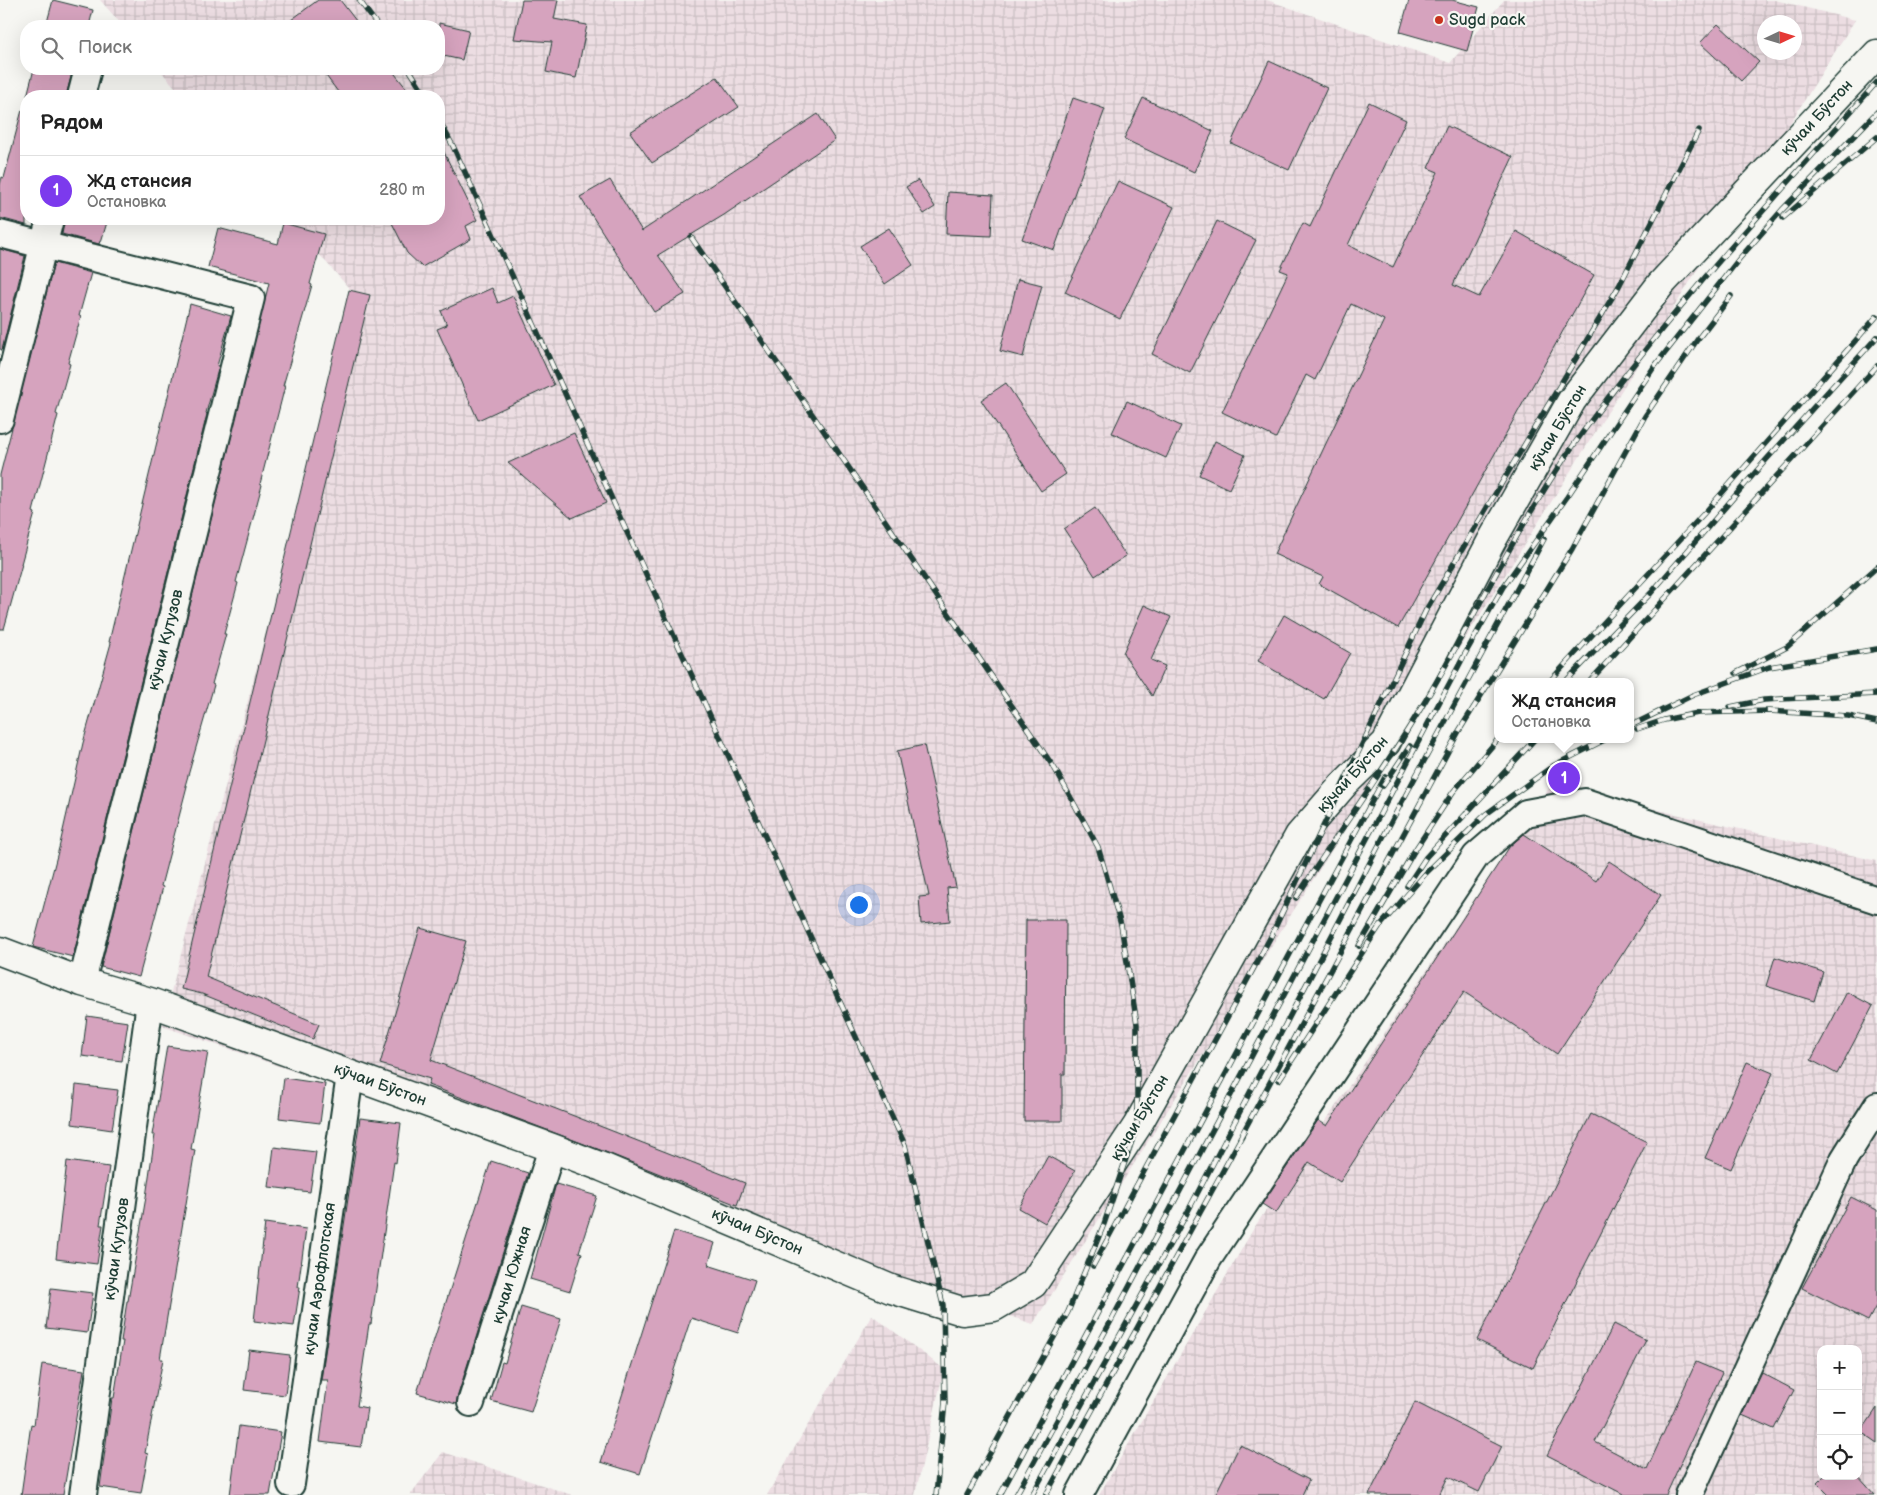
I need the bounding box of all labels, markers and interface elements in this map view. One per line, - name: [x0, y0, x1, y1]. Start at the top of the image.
- place label: Sugd pack: [1449, 11, 1525, 30]
- marker: Sugd pack: [1433, 14, 1445, 26]
- north arrow: [1757, 15, 1802, 60]
- search box: [20, 20, 445, 75]
- icon: search: [38, 34, 66, 62]
- text: Поиск: [78, 36, 132, 59]
- street label: кӯчаи Бӯстон: [1777, 76, 1857, 160]
- text: Рядом: [40, 110, 103, 135]
- text: Жд стансия: [87, 170, 192, 193]
- text: 1: [53, 181, 59, 200]
- text: 280 m: [379, 181, 425, 200]
- text: Остановка: [87, 193, 166, 212]
- street label: кӯчаи Бӯстон: [1525, 381, 1591, 475]
- street label: кӯчаи Кутузов: [144, 587, 188, 693]
- popup: [1494, 678, 1634, 743]
- text: Жд стансия: [1512, 690, 1616, 713]
- text: Остановка: [1512, 713, 1591, 732]
- street label: кӯчаи Бӯстон: [1313, 733, 1393, 817]
- pin: 1: [1548, 759, 1580, 797]
- your location: [846, 892, 872, 918]
- street label: кӯчаи Бӯстон: [331, 1059, 429, 1111]
- street label: кӯчаи Бӯстон: [1107, 1071, 1173, 1165]
- street label: кӯчаи Кутузов: [100, 1196, 134, 1302]
- street label: кучаи Аэрофлотская: [300, 1201, 340, 1357]
- street label: кӯчаи Бӯстон: [709, 1204, 805, 1260]
- street label: кучаи Южная: [488, 1224, 536, 1326]
- map controls: [1817, 1345, 1862, 1480]
- button: +: [1817, 1345, 1862, 1390]
- button: −: [1817, 1390, 1862, 1435]
- button: locate: [1817, 1435, 1862, 1480]

